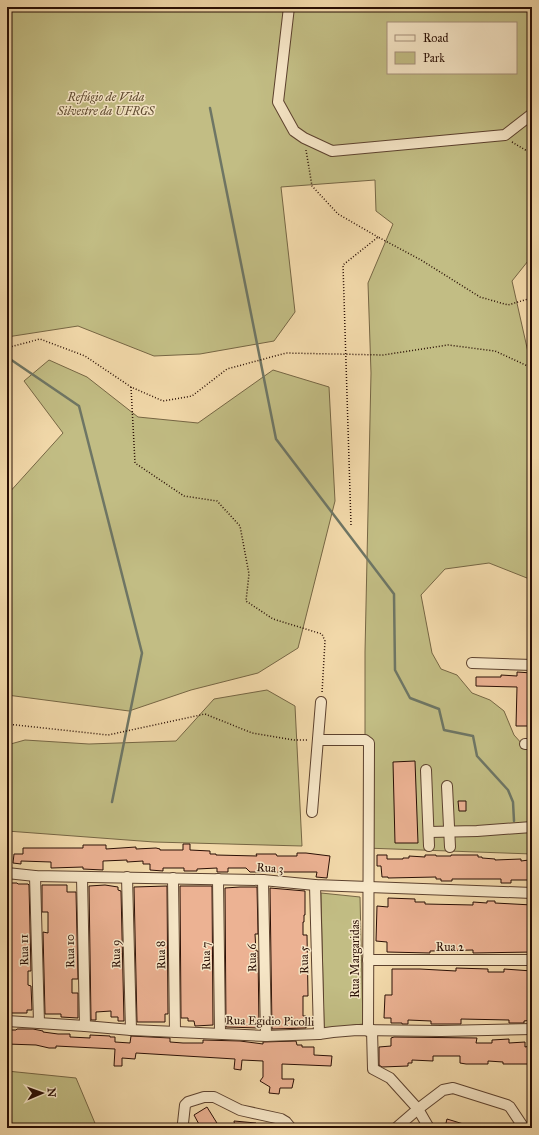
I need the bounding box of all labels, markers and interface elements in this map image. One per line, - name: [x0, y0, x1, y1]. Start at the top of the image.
- legend: [387, 22, 517, 74]
- text: Road: [423, 31, 449, 45]
- text: Park: [423, 51, 445, 65]
- park label: Refúgio de Vida Silvestre da UFRGS: [56, 90, 155, 118]
- street label: Rua 3: [256, 860, 284, 876]
- street label: Rua Margaridas: [348, 920, 363, 998]
- street label: Rua 11: [17, 934, 31, 966]
- street label: Rua 10: [63, 934, 77, 968]
- street label: Rua 9: [109, 939, 123, 969]
- street label: Rua 8: [154, 940, 168, 970]
- street label: Rua 2: [436, 940, 464, 954]
- street label: Rua 7: [199, 941, 213, 971]
- street label: Rua 6: [245, 943, 259, 972]
- street label: Rua 5: [297, 945, 311, 974]
- street label: Rua Egidio Picolli: [225, 1013, 315, 1030]
- north arrow: [22, 1073, 62, 1113]
- text: N: [45, 1088, 58, 1098]

